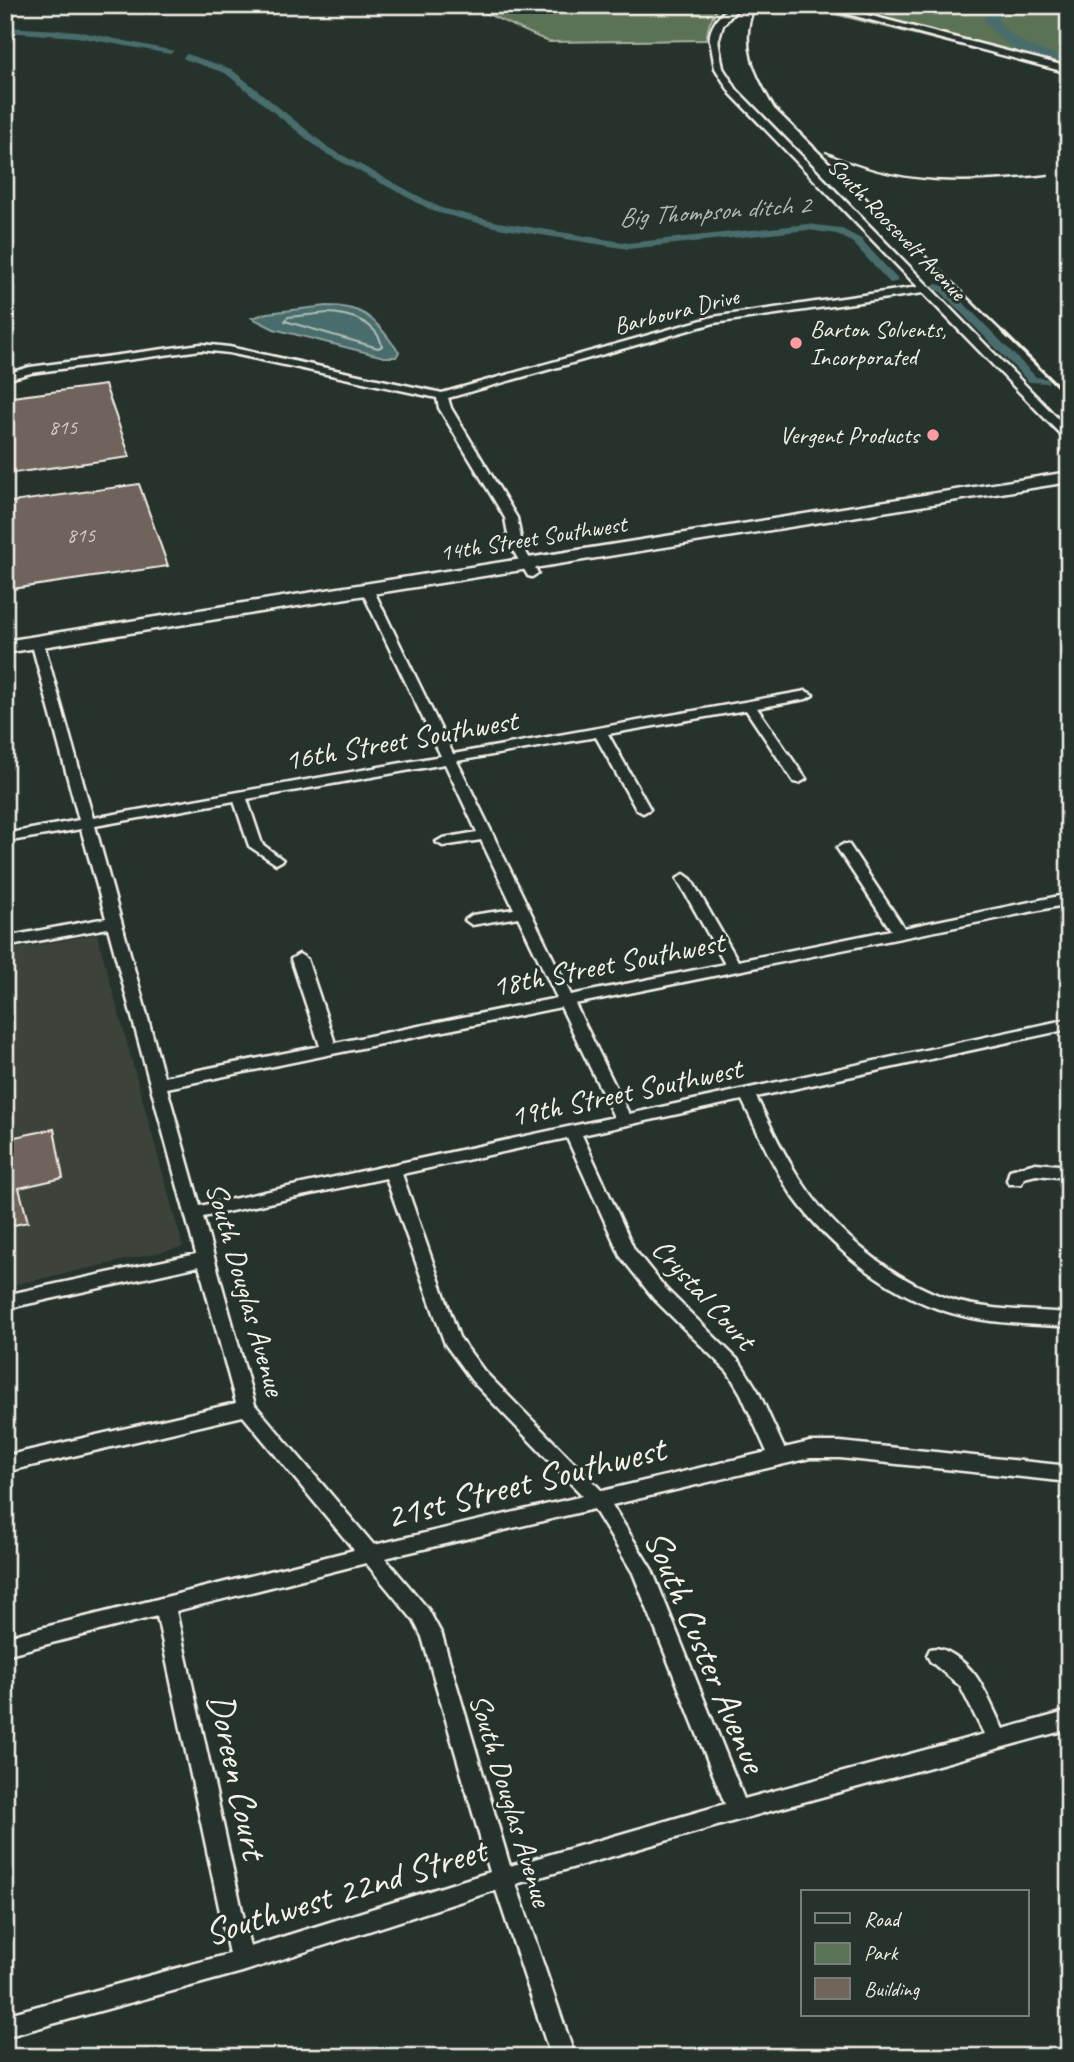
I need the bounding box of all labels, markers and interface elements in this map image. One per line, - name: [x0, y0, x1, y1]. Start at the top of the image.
- street label: South Roosevelt Avenue: [821, 151, 974, 308]
- water label: Big Thompson ditch 2: [618, 188, 815, 234]
- street label: Barboura Drive: [611, 281, 744, 341]
- place label: Barton Solvents, Incorporated: [810, 314, 946, 372]
- marker: Barton Solvents, Incorporated: [788, 335, 804, 351]
- house number: 815: [49, 414, 79, 440]
- place label: Vergent Products: [779, 420, 921, 450]
- marker: Vergent Products: [925, 427, 941, 443]
- street label: 14th Street Southwest: [438, 508, 630, 568]
- house number: 815: [67, 522, 97, 548]
- street label: 16th Street Southwest: [282, 700, 523, 779]
- street label: 18th Street Southwest: [489, 922, 730, 1005]
- street label: 19th Street Southwest: [507, 1048, 748, 1135]
- street label: South Douglas Avenue: [197, 1178, 295, 1402]
- street label: Crystal Court: [644, 1230, 766, 1360]
- street label: 21st Street Southwest: [381, 1424, 673, 1539]
- street label: South Custer Avenue: [634, 1523, 779, 1782]
- street label: Doreen Court: [198, 1689, 279, 1867]
- street label: South Douglas Avenue: [461, 1689, 562, 1913]
- street label: Southwest 22nd Street: [199, 1825, 495, 1956]
- legend: [801, 1890, 1028, 2016]
- text: Road: [864, 1906, 903, 1932]
- text: Park: [864, 1940, 899, 1966]
- text: Building: [864, 1976, 921, 2002]

